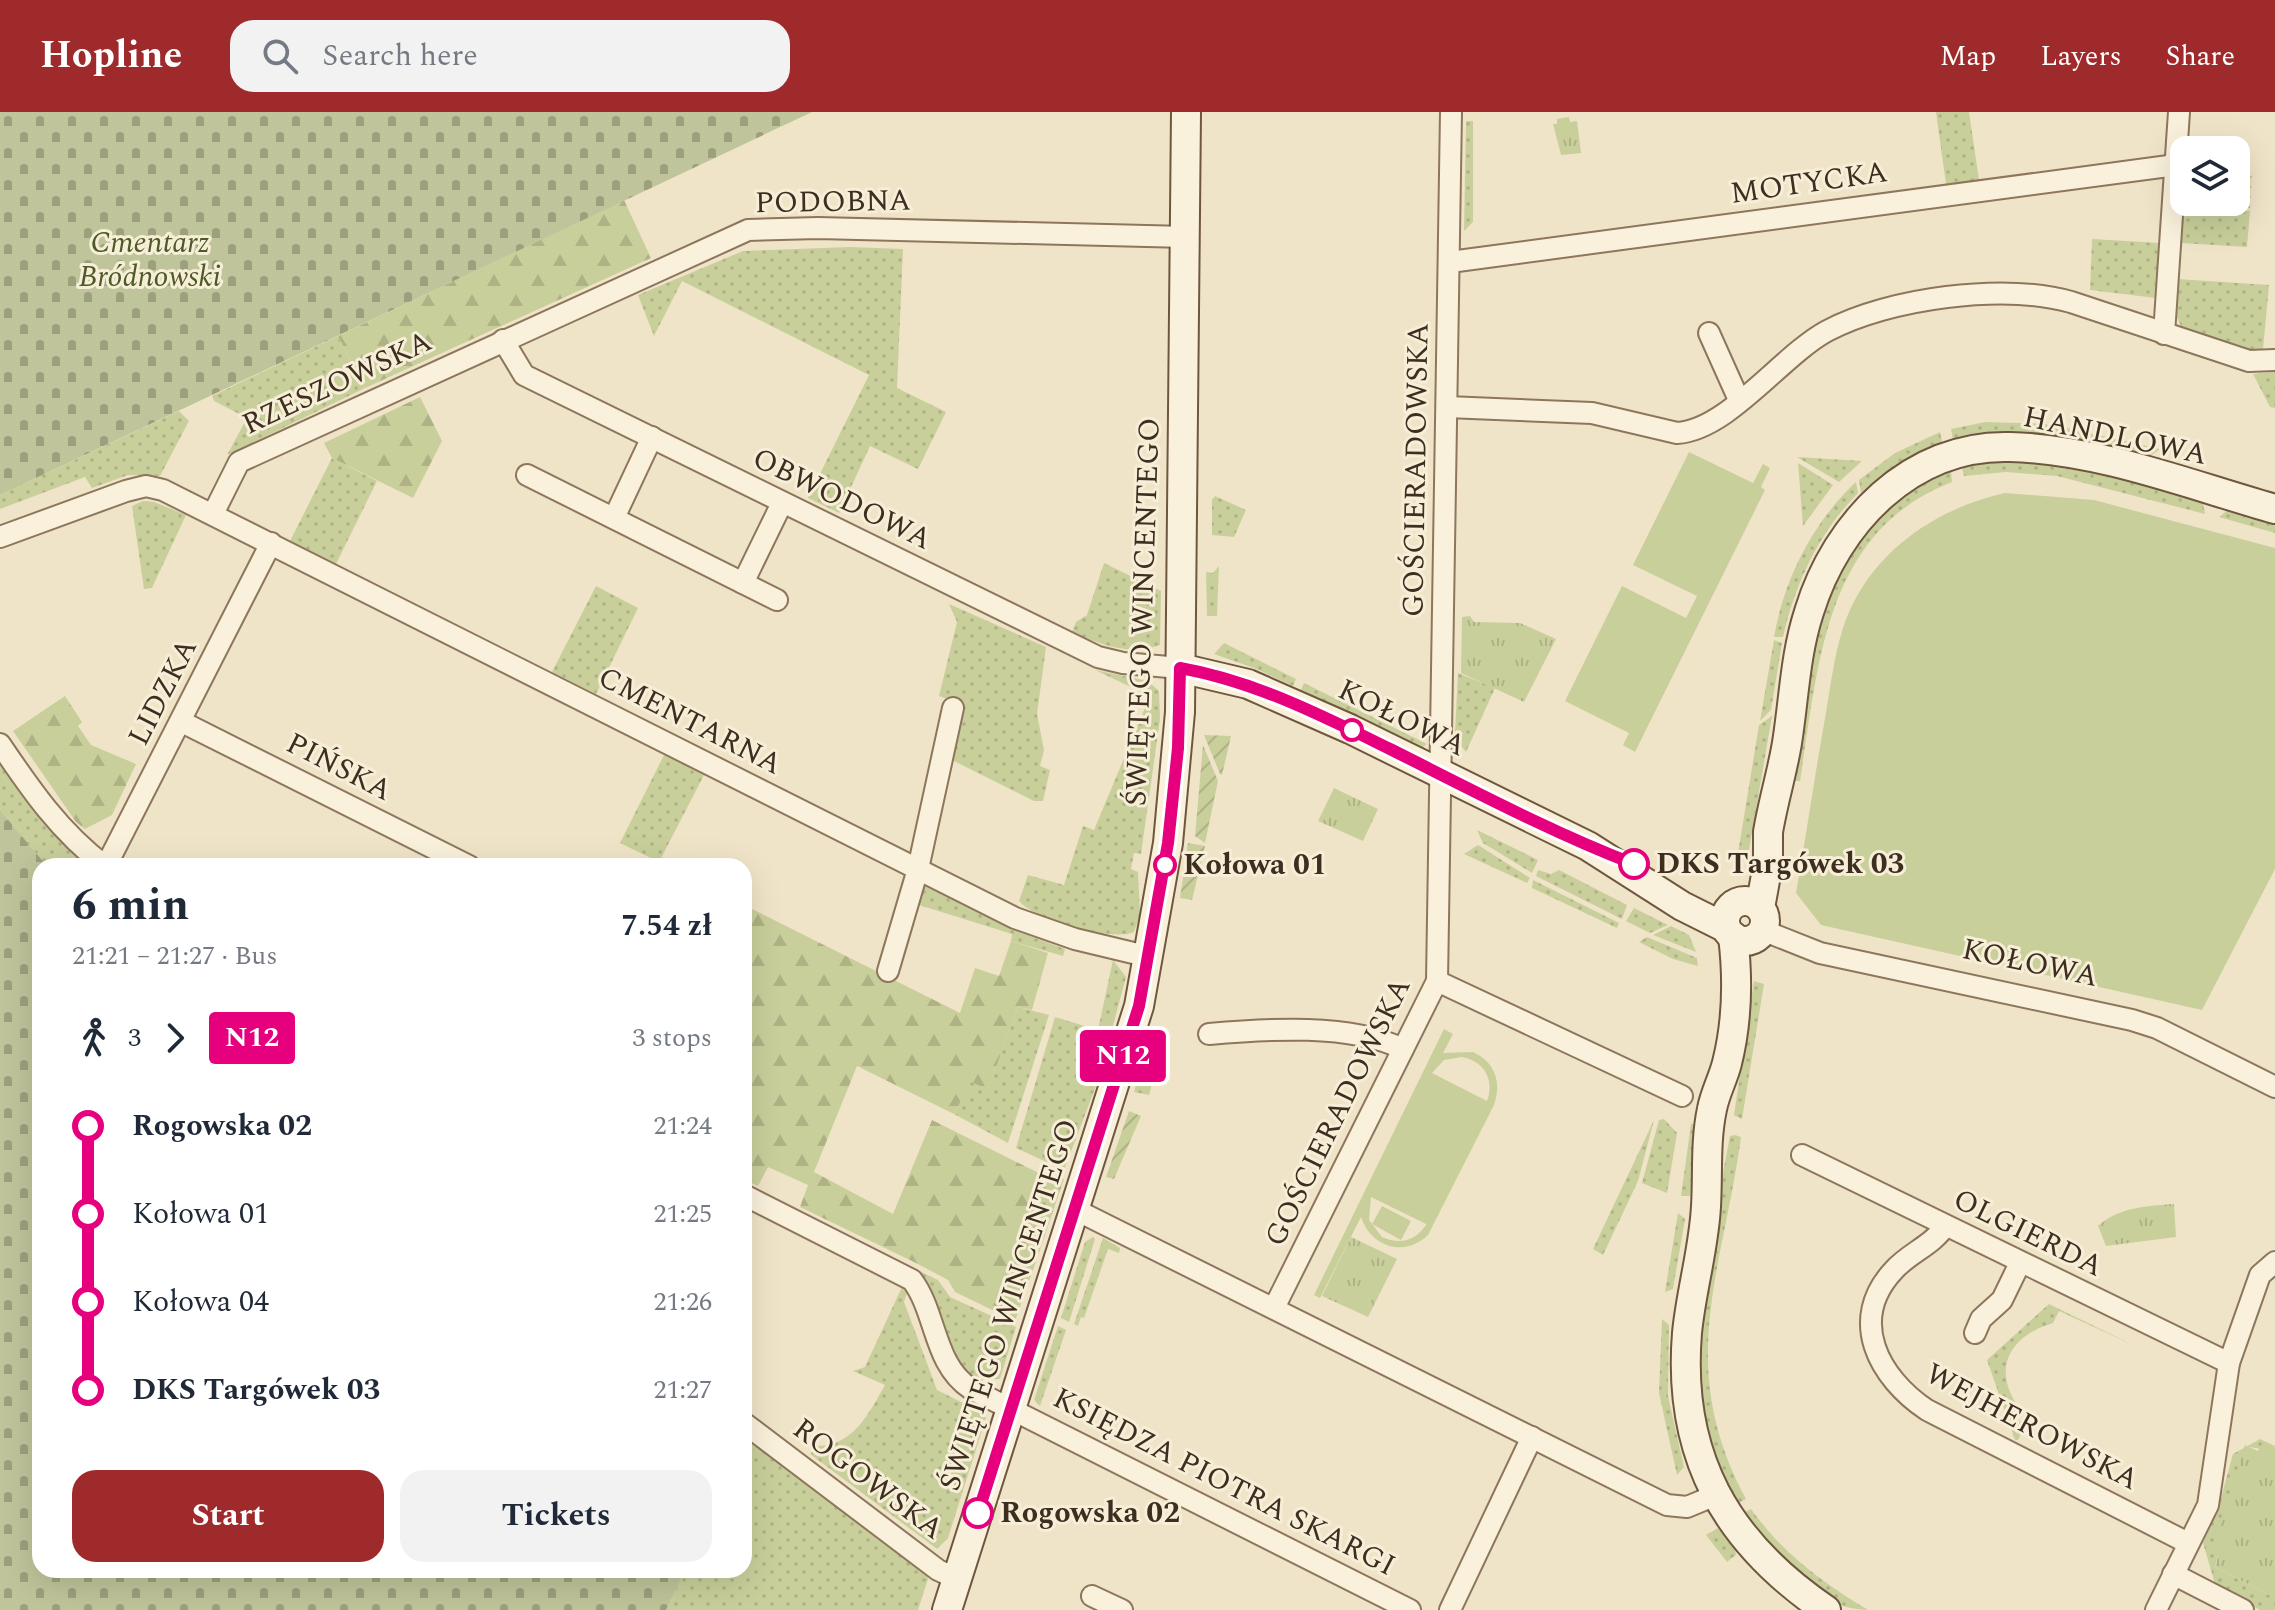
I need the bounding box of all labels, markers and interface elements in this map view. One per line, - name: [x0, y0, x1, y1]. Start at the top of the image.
- search box: [230, 20, 790, 92]
- text: Hopline: [40, 27, 182, 85]
- text: Search here: [322, 33, 478, 79]
- icon: search: [258, 34, 302, 78]
- text: Map: [1940, 35, 1996, 78]
- text: Layers: [2040, 35, 2122, 78]
- text: Share: [2166, 35, 2235, 78]
- map controls: [2170, 136, 2250, 216]
- button: layers: [2170, 136, 2250, 216]
- street label: MOTYCKA: [1727, 149, 1891, 217]
- street label: PODOBNA: [754, 178, 912, 226]
- park label: Cmentarz Bródnowski: [79, 220, 221, 300]
- street label: RZESZOWSKA: [234, 319, 440, 447]
- street label: GOŚCIERADOWSKA: [1390, 322, 1442, 618]
- street label: HANDLOWA: [2019, 394, 2211, 478]
- street label: ŚWIĘTEGO WINCENTEGO: [1113, 417, 1173, 807]
- street label: OBWODOWA: [744, 436, 940, 562]
- street label: LIDZKA: [116, 630, 210, 754]
- street label: CMENTARNA: [590, 655, 790, 787]
- street label: KOŁOWA: [1330, 667, 1474, 769]
- unlabelled marker: [1341, 719, 1363, 741]
- street label: PIŃSKA: [278, 721, 400, 813]
- place label: DKS Targówek 03: [1656, 841, 1904, 887]
- place label: Kołowa 01: [1183, 842, 1327, 888]
- marker: DKS Targówek 03: [1619, 849, 1649, 879]
- marker: Kołowa 01: [1154, 854, 1176, 876]
- text: 6 min: [72, 872, 189, 939]
- text: 7.54 zł: [621, 903, 712, 949]
- street label: KOŁOWA: [1958, 926, 2102, 1000]
- text: 21:21 – 21:27 · Bus: [72, 936, 277, 976]
- street label: GOŚCIERADOWSKA: [1253, 970, 1423, 1254]
- icon: walk: [72, 1016, 116, 1060]
- icon: forward: [153, 1016, 197, 1060]
- text: N12: [225, 1016, 279, 1059]
- text: 3: [128, 1018, 141, 1058]
- text: 3 stops: [632, 1018, 712, 1058]
- line badge: N12: [1077, 1030, 1169, 1082]
- text: N12: [1096, 1034, 1150, 1077]
- text: Rogowska 02: [132, 1103, 312, 1149]
- text: 21:24: [653, 1106, 712, 1146]
- street label: ŚWIĘTEGO WINCENTEGO: [927, 1113, 1091, 1497]
- street label: OLGIERDA: [1945, 1177, 2111, 1289]
- text: Kołowa 01: [132, 1191, 269, 1237]
- text: 21:25: [653, 1194, 712, 1234]
- text: Kołowa 04: [132, 1279, 269, 1325]
- text: 21:26: [653, 1282, 712, 1322]
- street label: WEJHEROWSKA: [1917, 1351, 2147, 1503]
- text: DKS Targówek 03: [132, 1367, 380, 1413]
- text: 21:27: [653, 1370, 712, 1410]
- street label: KSIĘDZA PIOTRA SKARGI: [1045, 1375, 1403, 1589]
- street label: ROGOWSKA: [782, 1407, 954, 1551]
- button: Start: [72, 1470, 384, 1562]
- button: Tickets: [400, 1470, 712, 1562]
- place label: Rogowska 02: [1000, 1490, 1180, 1536]
- marker: Rogowska 02: [963, 1498, 993, 1528]

